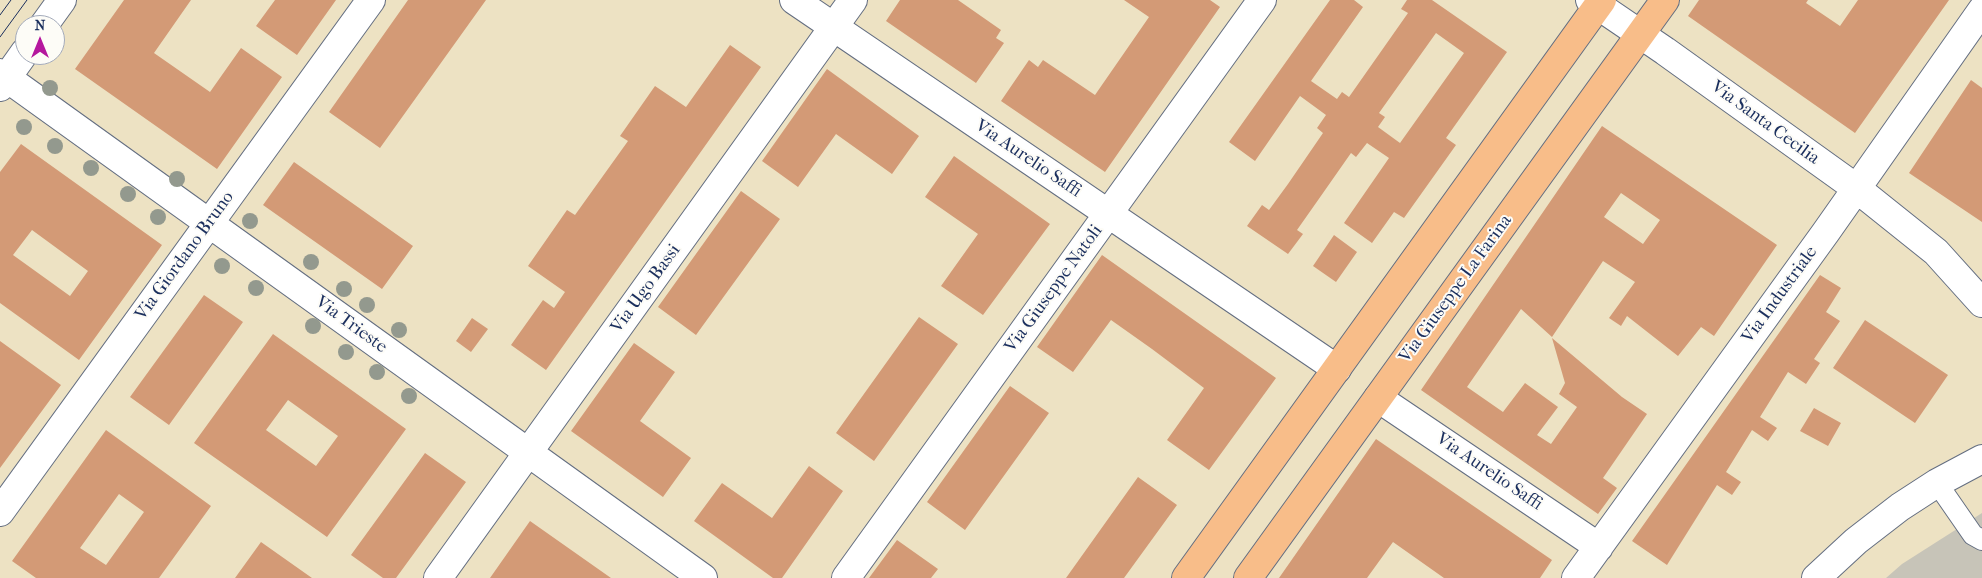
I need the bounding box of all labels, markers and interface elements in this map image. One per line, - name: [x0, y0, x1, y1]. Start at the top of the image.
- north arrow: [15, 15, 65, 65]
- text: N: [35, 17, 45, 34]
- street label: Via Santa Cecilia: [1707, 76, 1823, 170]
- street label: Via Aurelio Saffi: [971, 115, 1085, 203]
- street label: Via Giordano Bruno: [131, 187, 239, 325]
- street label: Via Giuseppe La Farina: [1395, 211, 1517, 367]
- street label: Via Giuseppe Natoli: [1000, 221, 1108, 357]
- street label: Via Ugo Bassi: [607, 240, 685, 338]
- street label: Via Industriale: [1738, 242, 1822, 348]
- street label: Via Trieste: [311, 292, 391, 358]
- street label: Via Aurelio Saffi: [1432, 428, 1546, 516]

